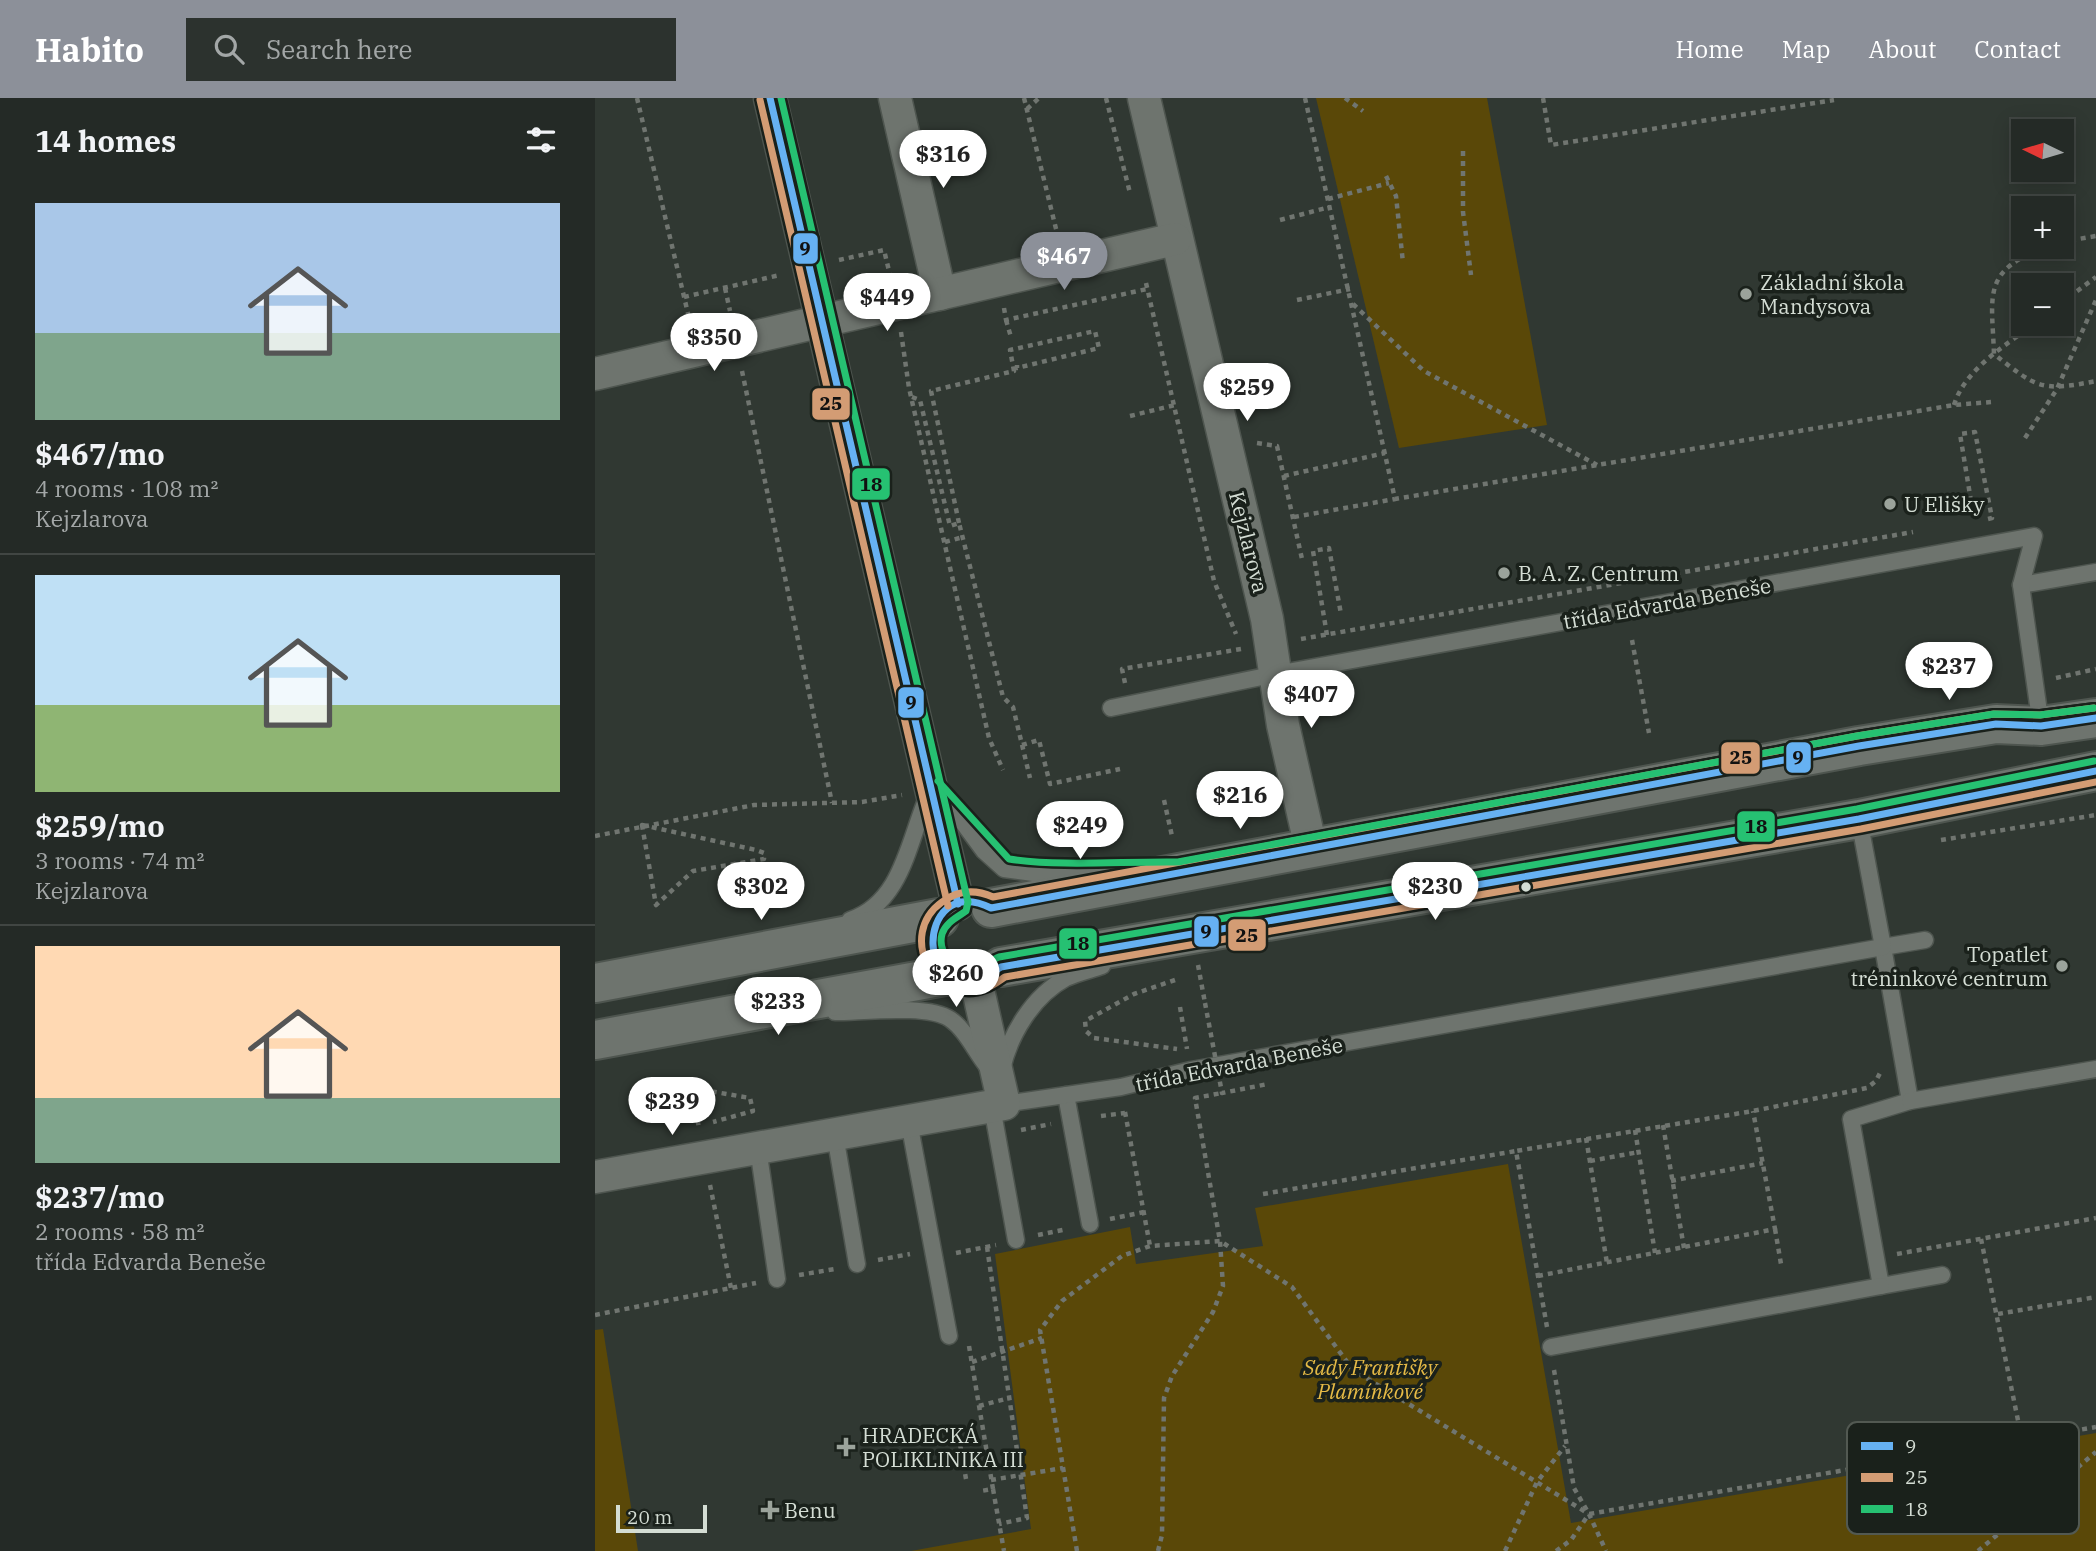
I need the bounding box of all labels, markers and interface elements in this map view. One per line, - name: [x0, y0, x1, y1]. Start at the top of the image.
- search box: [186, 18, 676, 81]
- text: Habito: [35, 28, 144, 71]
- icon: search: [210, 30, 248, 68]
- text: Search here: [266, 32, 412, 66]
- text: Home: [1676, 33, 1744, 65]
- text: Map: [1782, 33, 1830, 65]
- text: About: [1868, 33, 1936, 65]
- text: Contact: [1974, 33, 2061, 65]
- north arrow: [2011, 119, 2074, 182]
- map controls: [2011, 119, 2074, 336]
- text: 14 homes: [35, 121, 176, 160]
- icon: filters: [522, 121, 560, 159]
- pin: $316: [902, 130, 984, 190]
- text: $316: [915, 138, 971, 168]
- button: +: [2011, 196, 2074, 259]
- line badge: 9: [792, 232, 819, 265]
- pin: $467: [1023, 232, 1105, 292]
- text: 9: [799, 236, 811, 260]
- text: $467: [1036, 240, 1092, 270]
- icon: home: [235, 248, 361, 374]
- place label: Základní škola Mandysova: [1760, 268, 1904, 320]
- button: −: [2011, 273, 2074, 336]
- pin: $449: [846, 274, 928, 333]
- text: $449: [859, 281, 915, 311]
- marker: Základní škola Mandysova: [1738, 286, 1754, 302]
- pin: $350: [673, 314, 755, 373]
- text: $350: [686, 321, 742, 351]
- pin: $259: [1206, 364, 1288, 423]
- text: $259: [1219, 371, 1275, 401]
- line badge: 25: [811, 387, 851, 421]
- text: 25: [820, 391, 842, 415]
- text: $467/mo: [35, 434, 165, 473]
- line badge: 18: [851, 467, 891, 501]
- text: 18: [860, 472, 882, 496]
- text: 4 rooms · 108 m²: [35, 473, 218, 503]
- street label: Kejzlarova: [1223, 488, 1275, 596]
- place label: U Elišky: [1904, 490, 1985, 518]
- marker: U Elišky: [1882, 496, 1898, 512]
- text: Kejzlarova: [35, 503, 149, 533]
- place label: B. A. Z. Centrum: [1518, 559, 1679, 587]
- marker: B. A. Z. Centrum: [1496, 565, 1512, 581]
- street label: třída Edvarda Beneše: [1561, 571, 1773, 635]
- icon: home: [235, 620, 361, 746]
- pin: $237: [1908, 642, 1990, 702]
- text: $237: [1921, 650, 1977, 680]
- pin: $407: [1270, 670, 1352, 730]
- text: $407: [1283, 678, 1339, 708]
- line badge: 9: [897, 686, 925, 719]
- text: 9: [905, 690, 917, 714]
- line badge: 25: [1720, 741, 1761, 775]
- line badge: 9: [1785, 741, 1812, 774]
- text: 25: [1730, 745, 1752, 769]
- text: 9: [1792, 745, 1804, 769]
- pin: $216: [1199, 772, 1281, 831]
- text: $216: [1212, 779, 1268, 809]
- pin: $249: [1039, 802, 1121, 861]
- text: $259/mo: [35, 806, 165, 845]
- text: $249: [1052, 809, 1108, 839]
- line badge: 18: [1736, 810, 1776, 843]
- text: 18: [1745, 814, 1767, 838]
- text: 3 rooms · 74 m²: [35, 845, 205, 875]
- pin: $302: [720, 862, 802, 922]
- pin: $230: [1394, 862, 1476, 922]
- text: $302: [733, 870, 789, 900]
- text: $230: [1407, 870, 1463, 900]
- text: Kejzlarova: [35, 875, 149, 905]
- unlabelled marker: [1519, 880, 1533, 894]
- line badge: 9: [1193, 915, 1220, 948]
- line badge: 25: [1227, 918, 1267, 952]
- text: 9: [1200, 919, 1212, 943]
- text: 25: [1236, 923, 1258, 947]
- line badge: 18: [1058, 927, 1098, 960]
- text: 18: [1067, 931, 1089, 955]
- place label: Topatlet tréninkové centrum: [1850, 940, 2048, 992]
- pin: $260: [915, 950, 997, 1009]
- text: $260: [928, 957, 984, 987]
- marker: Topatlet tréninkové centrum: [2054, 958, 2070, 974]
- pin: $233: [737, 978, 819, 1037]
- text: $233: [750, 985, 806, 1015]
- icon: home: [235, 991, 361, 1117]
- street label: třída Edvarda Beneše: [1133, 1030, 1345, 1098]
- pin: $239: [631, 1077, 713, 1137]
- text: $239: [644, 1085, 700, 1115]
- text: $237/mo: [35, 1177, 165, 1216]
- text: 2 rooms · 58 m²: [35, 1216, 205, 1246]
- text: třída Edvarda Beneše: [35, 1246, 266, 1276]
- park label: Sady Františky Plamínkové: [1302, 1353, 1440, 1405]
- place label: HRADECKÁ POLIKLINIKA III: [862, 1421, 1024, 1473]
- legend: [1847, 1422, 2079, 1534]
- text: 9: [1905, 1434, 1916, 1458]
- marker: HRADECKÁ POLIKLINIKA III: [836, 1437, 856, 1457]
- text: 25: [1905, 1465, 1928, 1489]
- place label: Benu: [784, 1496, 836, 1524]
- text: 18: [1905, 1497, 1928, 1521]
- scale bar: [616, 1502, 707, 1534]
- marker: Benu: [762, 1502, 778, 1518]
- text: 20 m: [627, 1505, 672, 1529]

